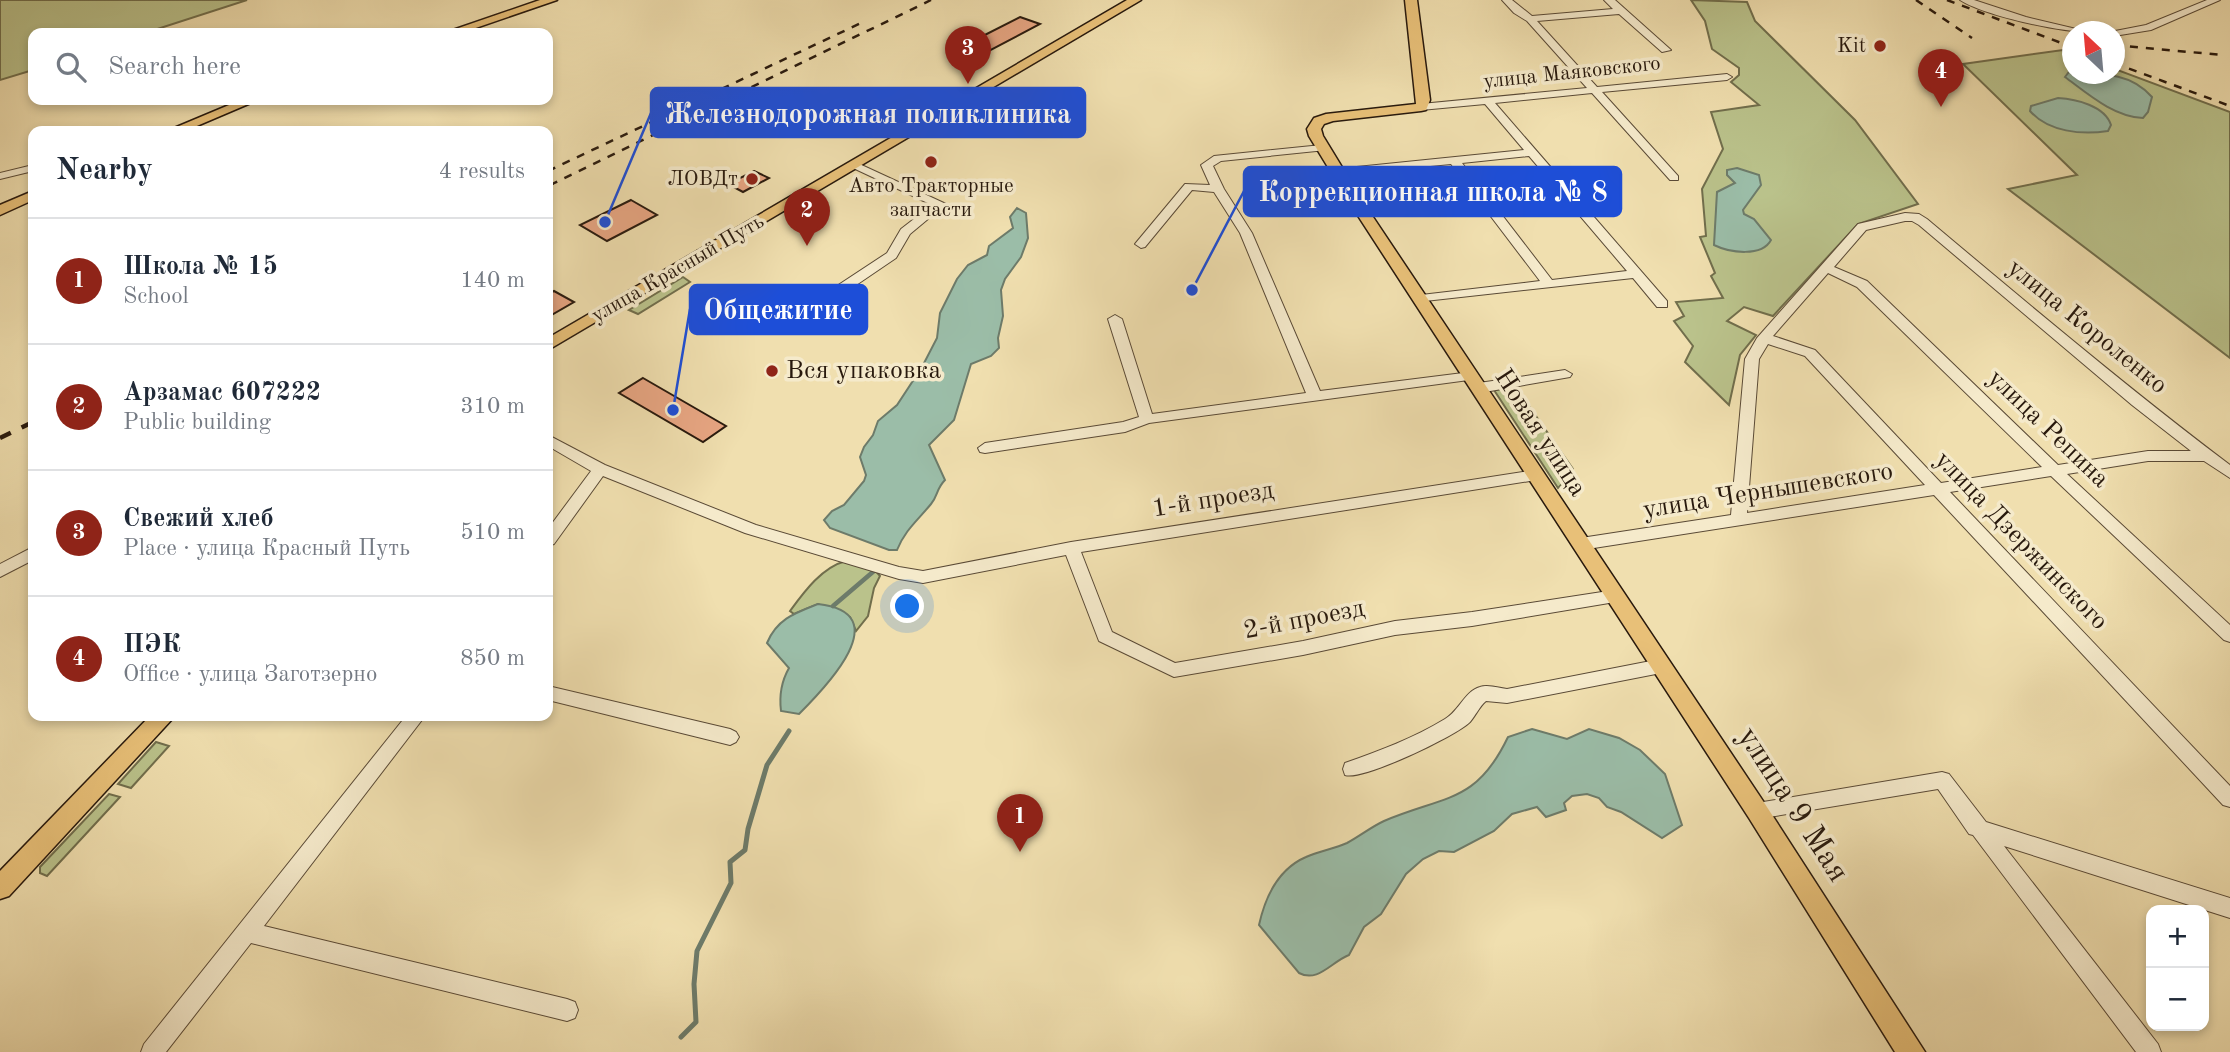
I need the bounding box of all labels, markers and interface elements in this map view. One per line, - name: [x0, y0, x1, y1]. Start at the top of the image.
- north arrow: [2062, 21, 2125, 84]
- pin: 3: [945, 26, 991, 84]
- search box: [28, 28, 553, 105]
- place label: Kit: [1837, 36, 1866, 57]
- marker: Kit: [1872, 38, 1888, 54]
- icon: search: [52, 48, 90, 86]
- pin: 4: [1918, 49, 1964, 107]
- street label: улица Маяковского: [1482, 53, 1662, 93]
- text: Search here: [108, 54, 241, 80]
- callout: Железнодорожная поликлиника: [651, 88, 1085, 137]
- text: Железнодорожная поликлиника: [665, 101, 1071, 130]
- marker: Авто Тракторные запчасти: [923, 154, 939, 170]
- text: Nearby: [56, 156, 153, 186]
- text: 4 results: [439, 160, 525, 183]
- callout: Коррекционная школа № 8: [1244, 167, 1621, 216]
- place label: ЛОВДт: [668, 169, 738, 190]
- marker: ЛОВДт: [744, 171, 760, 187]
- place label: Авто Тракторные запчасти: [848, 176, 1014, 221]
- text: Коррекционная школа № 8: [1258, 179, 1608, 208]
- pin: 2: [784, 188, 830, 246]
- street label: улица Красный Путь: [588, 211, 768, 327]
- text: Школа № 15: [123, 254, 278, 280]
- street label: улица Короленко: [2002, 255, 2172, 399]
- text: 1: [72, 269, 86, 292]
- text: 140 m: [460, 269, 525, 292]
- text: School: [123, 285, 189, 308]
- callout: Общежитие: [690, 285, 867, 334]
- text: Общежитие: [703, 297, 853, 326]
- place label: Вся упаковка: [786, 358, 941, 384]
- marker: Вся упаковка: [764, 363, 780, 379]
- street label: Новая улица: [1489, 365, 1591, 501]
- street label: улица Репина: [1982, 365, 2114, 493]
- text: Арзамас 607222: [123, 380, 321, 406]
- text: 2: [72, 395, 86, 418]
- text: 310 m: [460, 395, 525, 418]
- text: Public building: [123, 411, 271, 434]
- street label: улица Дзержинского: [1929, 447, 2113, 635]
- street label: улица Чернышевского: [1641, 458, 1895, 524]
- street label: 1-й проезд: [1150, 478, 1276, 522]
- text: Свежий хлеб: [123, 506, 274, 532]
- text: 3: [72, 521, 86, 544]
- text: 510 m: [460, 521, 525, 544]
- text: Place · улица Красный Путь: [123, 537, 410, 560]
- your location: [890, 589, 924, 623]
- street label: 2-й проезд: [1241, 595, 1367, 644]
- text: ПЭК: [123, 632, 181, 658]
- text: 4: [72, 647, 86, 670]
- text: 850 m: [460, 647, 525, 670]
- text: Office · улица Заготзерно: [123, 663, 377, 686]
- street label: улица 9 Мая: [1730, 722, 1854, 888]
- pin: 1: [997, 794, 1043, 852]
- map controls: [2146, 905, 2209, 1031]
- button: +: [2146, 905, 2209, 968]
- button: −: [2146, 968, 2209, 1031]

